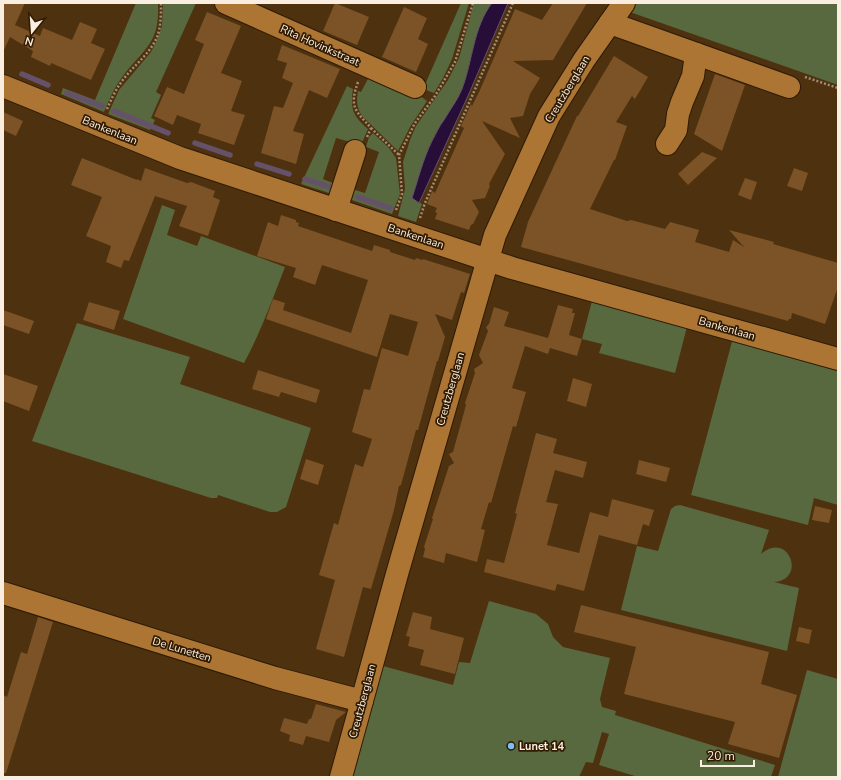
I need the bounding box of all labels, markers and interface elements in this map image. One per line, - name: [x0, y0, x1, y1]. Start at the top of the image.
- north arrow: [12, 12, 52, 52]
- street label: Rita Hovinkstraat: [278, 21, 362, 70]
- text: N: [23, 33, 35, 49]
- street label: Creutzberglaan: [541, 53, 593, 126]
- street label: Bankenlaan: [80, 113, 140, 148]
- street label: Bankenlaan: [386, 220, 446, 253]
- street label: Bankenlaan: [697, 313, 757, 344]
- street label: Creutzberglaan: [433, 351, 468, 428]
- street label: De Lunetten: [151, 633, 213, 666]
- street label: Creutzberglaan: [345, 662, 380, 740]
- place label: Lunet 14: [519, 739, 565, 754]
- marker: Lunet 14: [506, 741, 516, 751]
- scale bar: [701, 742, 754, 768]
- text: 20 m: [707, 748, 735, 764]

